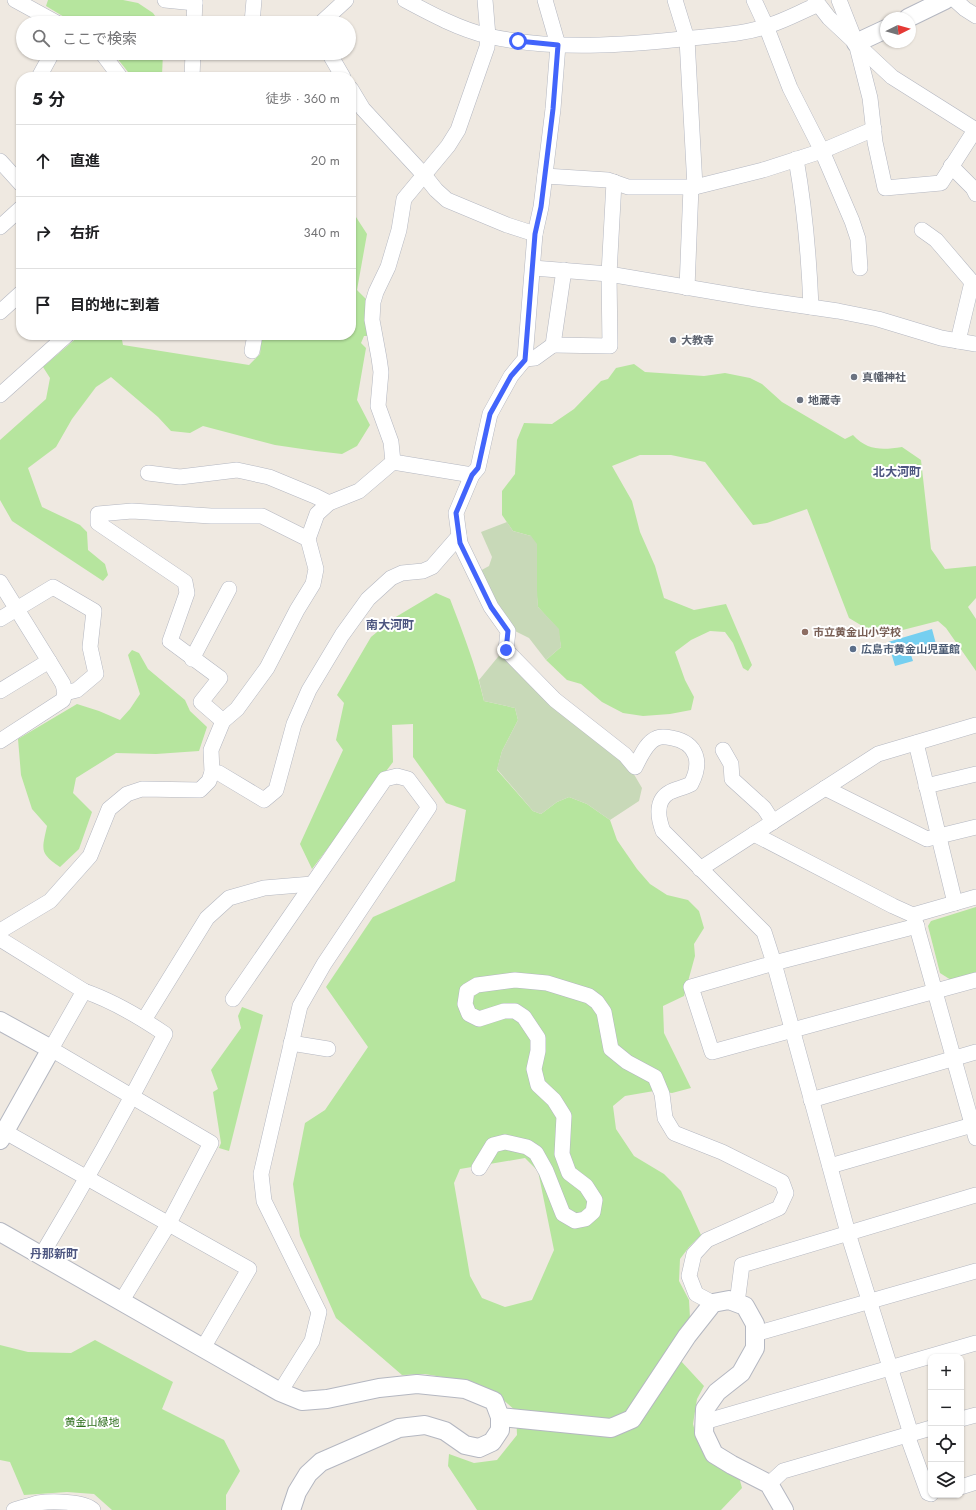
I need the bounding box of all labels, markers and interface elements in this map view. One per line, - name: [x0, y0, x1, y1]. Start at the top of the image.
- north arrow: [880, 12, 916, 48]
- search box: [16, 16, 356, 60]
- icon: search: [30, 27, 52, 49]
- text: ここで検索: [62, 28, 137, 50]
- route start: [509, 32, 527, 50]
- text: 5 分: [32, 87, 65, 111]
- text: 徒歩 · 360 m: [266, 89, 340, 108]
- icon: ahead: [32, 150, 54, 172]
- text: 直進: [70, 150, 100, 172]
- text: 20 m: [311, 151, 340, 170]
- icon: right: [32, 222, 54, 244]
- text: 右折: [70, 222, 100, 244]
- text: 340 m: [303, 223, 340, 242]
- icon: arrive: [32, 294, 54, 316]
- text: 目的地に到着: [70, 294, 160, 316]
- place label: 大教寺: [681, 332, 714, 348]
- marker: 大教寺: [668, 335, 678, 345]
- place label: 真幡神社: [862, 369, 906, 385]
- marker: 真幡神社: [849, 372, 859, 382]
- place label: 地蔵寺: [808, 392, 841, 408]
- marker: 地蔵寺: [795, 395, 805, 405]
- district label: 北大河町: [873, 463, 921, 481]
- district label: 南大河町: [366, 616, 414, 634]
- place label: 市立黄金山小学校: [813, 624, 901, 640]
- marker: 市立黄金山小学校: [800, 627, 810, 637]
- route end: [497, 641, 515, 659]
- place label: 広島市黄金山児童館: [861, 641, 960, 657]
- marker: 広島市黄金山児童館: [848, 644, 858, 654]
- district label: 丹那新町: [30, 1245, 78, 1263]
- map controls: [928, 1354, 964, 1498]
- button: +: [928, 1354, 964, 1390]
- button: −: [928, 1390, 964, 1426]
- park label: 黄金山緑地: [65, 1414, 120, 1430]
- button: locate: [928, 1426, 964, 1462]
- button: layers: [928, 1462, 964, 1498]

